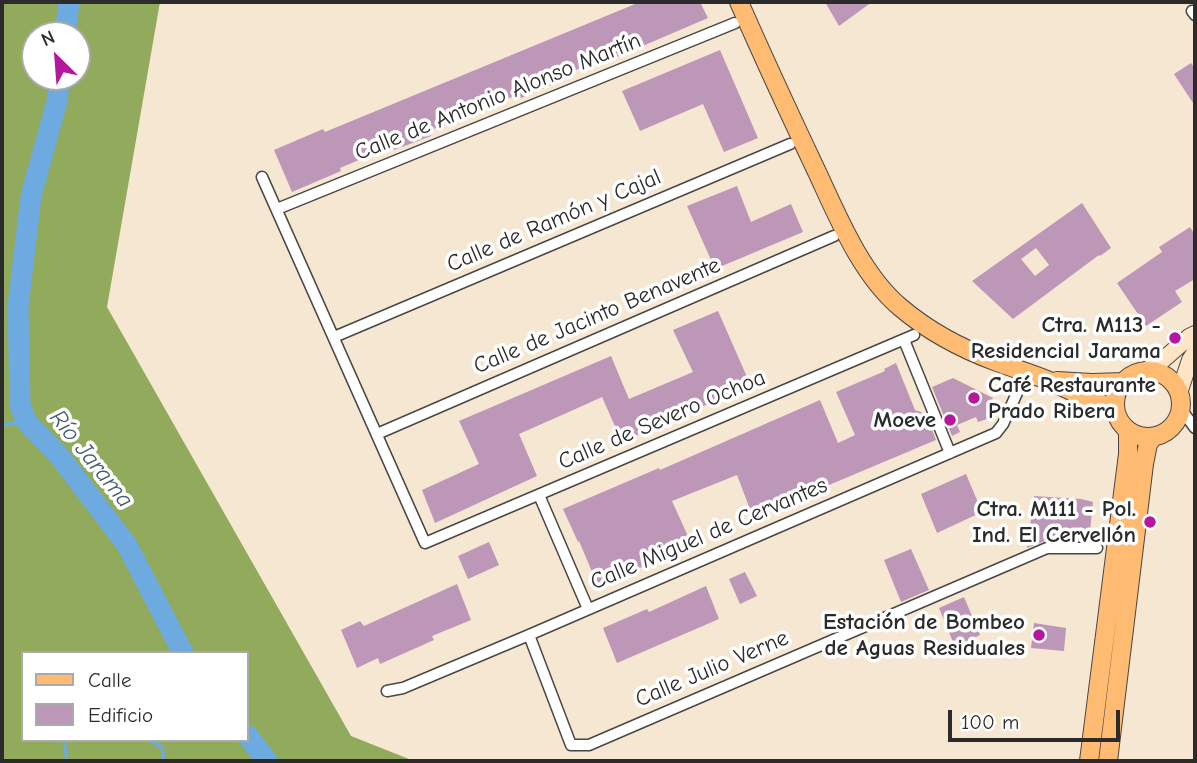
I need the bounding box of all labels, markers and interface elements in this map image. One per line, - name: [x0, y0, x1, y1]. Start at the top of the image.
- north arrow: [21, 21, 91, 91]
- text: N: [38, 26, 58, 51]
- street label: Calle de Antonio Alonso Martín: [351, 27, 645, 167]
- street label: Calle de Ramón y Cajal: [443, 163, 665, 279]
- street label: Calle de Jacinto Benavente: [470, 252, 724, 380]
- place label: Ctra. M113 - Residencial Jarama: [971, 311, 1161, 365]
- marker: Ctra. M113 - Residencial Jarama: [1167, 330, 1183, 346]
- street label: Calle de Severo Ochoa: [554, 364, 770, 476]
- place label: Café Restaurante Prado Ribera: [988, 371, 1156, 425]
- marker: Café Restaurante Prado Ribera: [966, 390, 982, 406]
- water label: Río Jarama: [43, 404, 139, 514]
- place label: Moeve: [874, 406, 936, 434]
- marker: Moeve: [942, 412, 958, 428]
- street label: Calle Miguel de Cervantes: [586, 472, 832, 596]
- place label: Ctra. M111 - Pol. Ind. El Cervellón: [972, 495, 1136, 549]
- marker: Ctra. M111 - Pol. Ind. El Cervellón: [1142, 514, 1158, 530]
- place label: Estación de Bombeo de Aguas Residuales: [823, 608, 1025, 662]
- street label: Calle Julio Verne: [631, 624, 793, 714]
- marker: Estación de Bombeo de Aguas Residuales: [1031, 627, 1047, 643]
- legend: [21, 651, 248, 742]
- text: Calle: [88, 668, 131, 692]
- scale bar: [952, 696, 1124, 740]
- text: Edificio: [88, 703, 153, 727]
- text: 100 m: [961, 710, 1019, 734]

